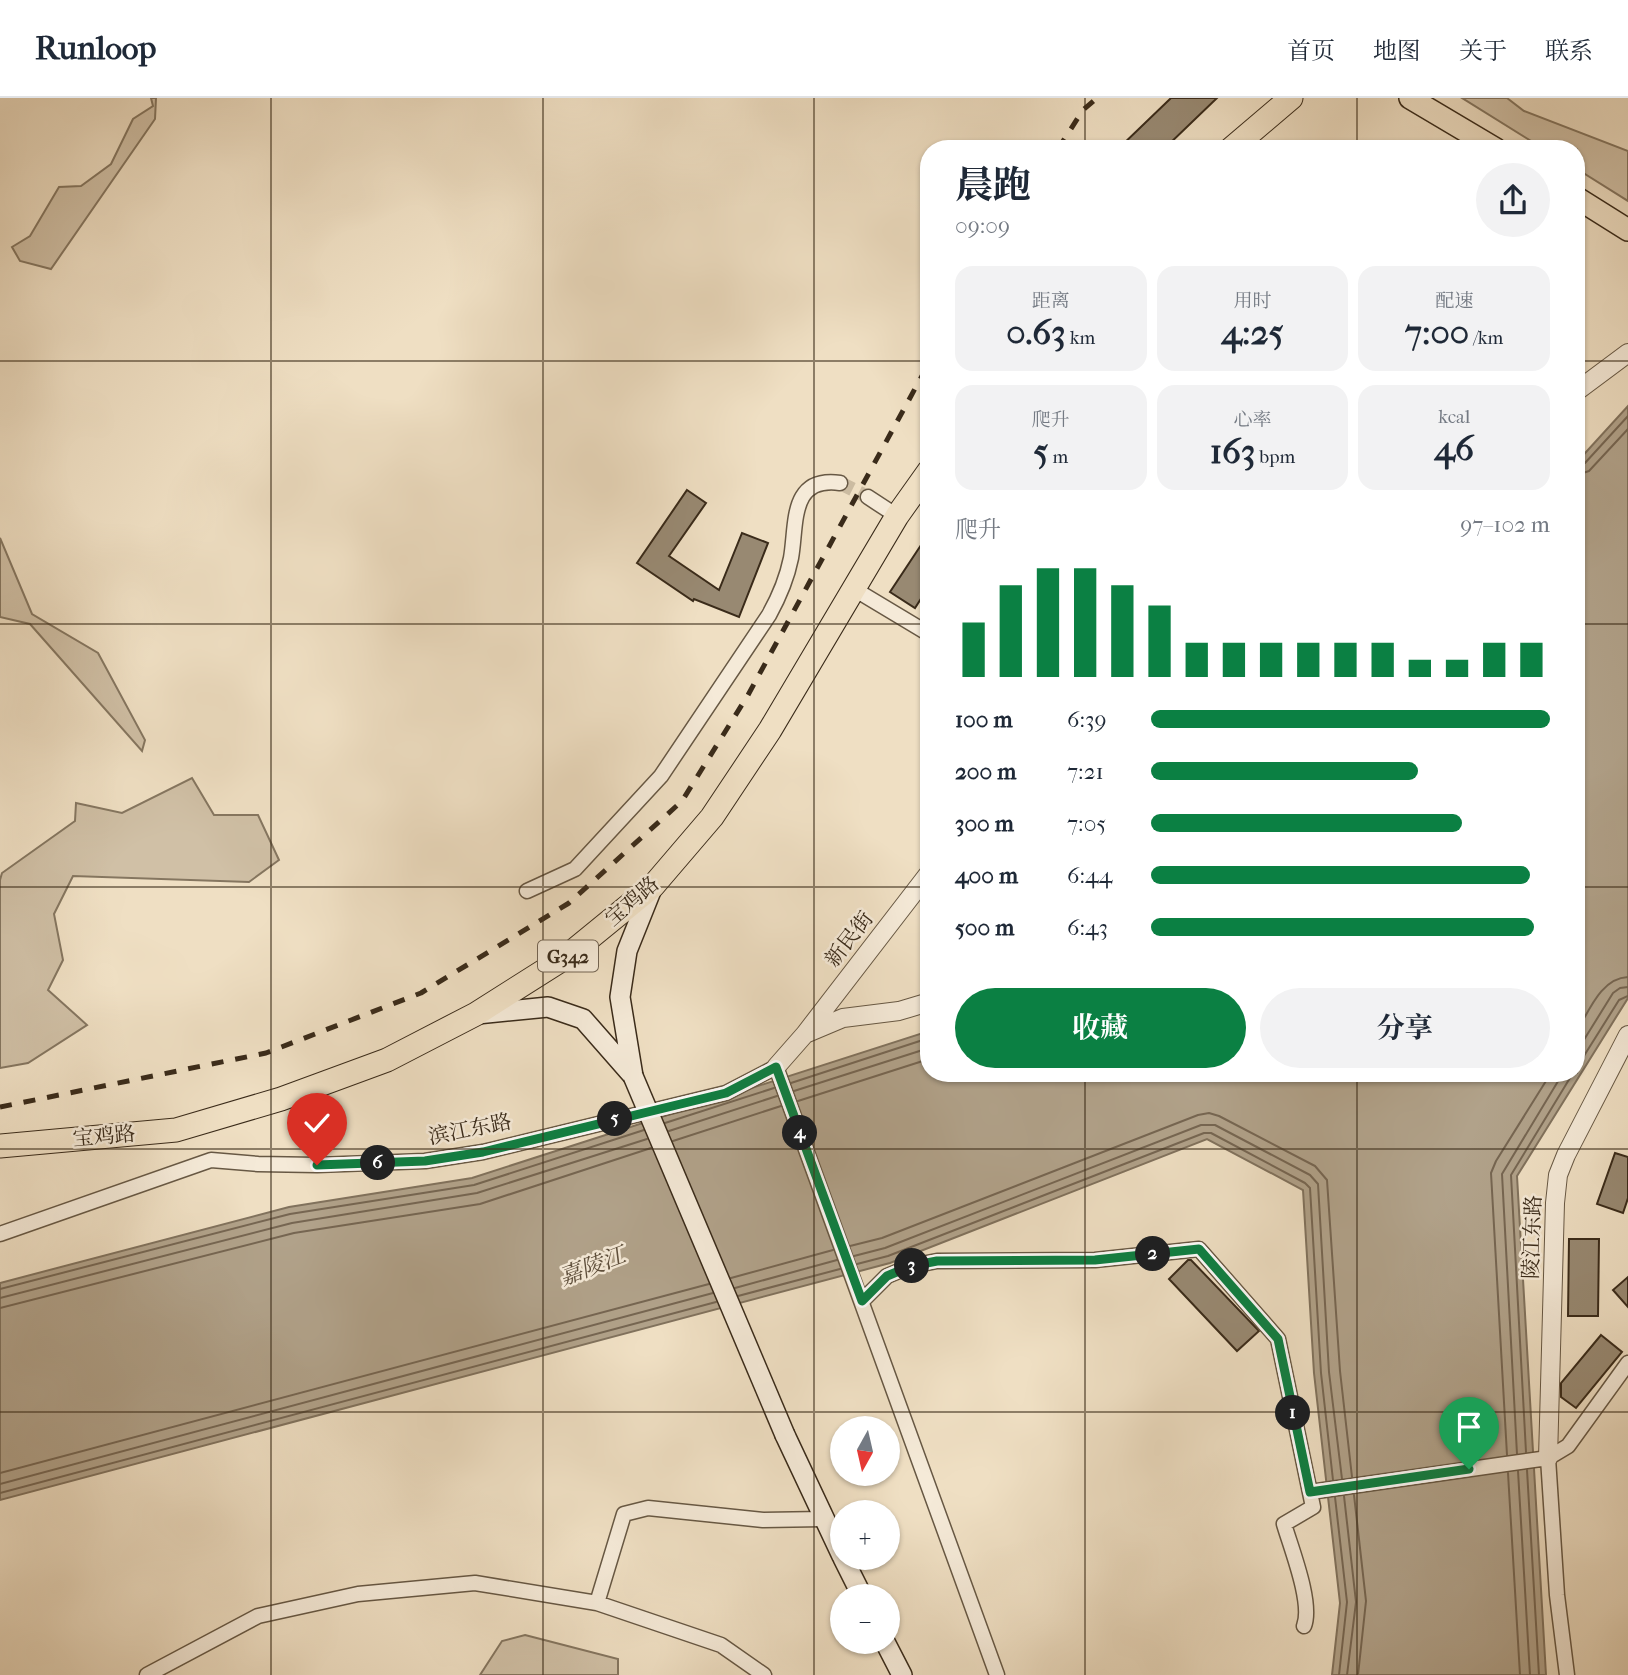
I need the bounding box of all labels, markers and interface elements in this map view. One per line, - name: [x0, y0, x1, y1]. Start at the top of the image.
- text: Runloop: [35, 29, 157, 68]
- text: 首页: [1287, 37, 1335, 65]
- text: 地图: [1373, 37, 1421, 65]
- text: 关于: [1459, 37, 1507, 65]
- text: 联系: [1545, 37, 1593, 65]
- text: 晨跑: [955, 163, 1031, 208]
- button: share: [1476, 163, 1550, 237]
- text: 09:09: [955, 212, 1010, 239]
- text: 距离: [1032, 290, 1070, 312]
- text: 用时: [1233, 290, 1272, 312]
- text: 配速: [1435, 290, 1473, 312]
- text: 0.63: [1006, 312, 1066, 353]
- text: 4:25: [1221, 312, 1284, 353]
- text: 7:00: [1405, 312, 1469, 353]
- text: km: [1066, 327, 1095, 349]
- text: /km: [1469, 327, 1503, 349]
- text: kcal: [1438, 406, 1470, 428]
- text: 爬升: [1032, 409, 1070, 431]
- text: 心率: [1233, 409, 1272, 431]
- text: 46: [1434, 428, 1474, 469]
- text: 5: [1033, 431, 1048, 472]
- text: 163: [1210, 431, 1255, 472]
- text: m: [1048, 446, 1068, 468]
- text: bpm: [1255, 446, 1295, 468]
- text: 97–102 m: [1460, 511, 1550, 538]
- text: 爬升: [955, 516, 1001, 543]
- text: 100 m: [955, 706, 1013, 733]
- text: 6:39: [1067, 706, 1107, 733]
- text: 200 m: [955, 758, 1016, 785]
- text: 7:21: [1067, 758, 1104, 785]
- text: 300 m: [955, 810, 1014, 837]
- text: 7:05: [1067, 810, 1106, 837]
- text: 400 m: [955, 862, 1018, 889]
- text: 6:44: [1067, 862, 1112, 889]
- street label: 宝鸡路: [600, 871, 664, 931]
- street label: 新民街: [820, 907, 878, 971]
- text: 500 m: [955, 914, 1014, 941]
- text: 6:43: [1067, 914, 1108, 941]
- road number: G342: [538, 940, 598, 972]
- button: 收藏: [955, 988, 1246, 1068]
- button: 分享: [1260, 988, 1550, 1068]
- pin: [287, 1093, 347, 1165]
- pin: 5: [598, 1102, 632, 1136]
- icon: check: [298, 1104, 336, 1142]
- text: 5: [610, 1107, 619, 1129]
- street label: 滨江东路: [426, 1109, 514, 1149]
- pin: 4: [782, 1116, 818, 1150]
- street label: 宝鸡路: [72, 1121, 136, 1151]
- text: 4: [794, 1121, 805, 1143]
- pin: 6: [360, 1146, 396, 1180]
- text: 6: [372, 1151, 383, 1173]
- street label: 陵江东路: [1519, 1195, 1545, 1279]
- pin: 2: [1136, 1236, 1170, 1272]
- water label: 嘉陵江: [555, 1240, 632, 1291]
- text: 2: [1148, 1242, 1157, 1264]
- pin: 3: [894, 1248, 930, 1284]
- text: 3: [908, 1254, 915, 1276]
- pin: 1: [1276, 1396, 1310, 1430]
- pin: [1439, 1397, 1499, 1469]
- text: 1: [1289, 1401, 1296, 1423]
- icon: arrive: [1450, 1408, 1488, 1446]
- north arrow: [830, 1416, 900, 1486]
- map controls: [830, 1416, 900, 1654]
- button: +: [830, 1500, 900, 1570]
- button: −: [830, 1584, 900, 1654]

